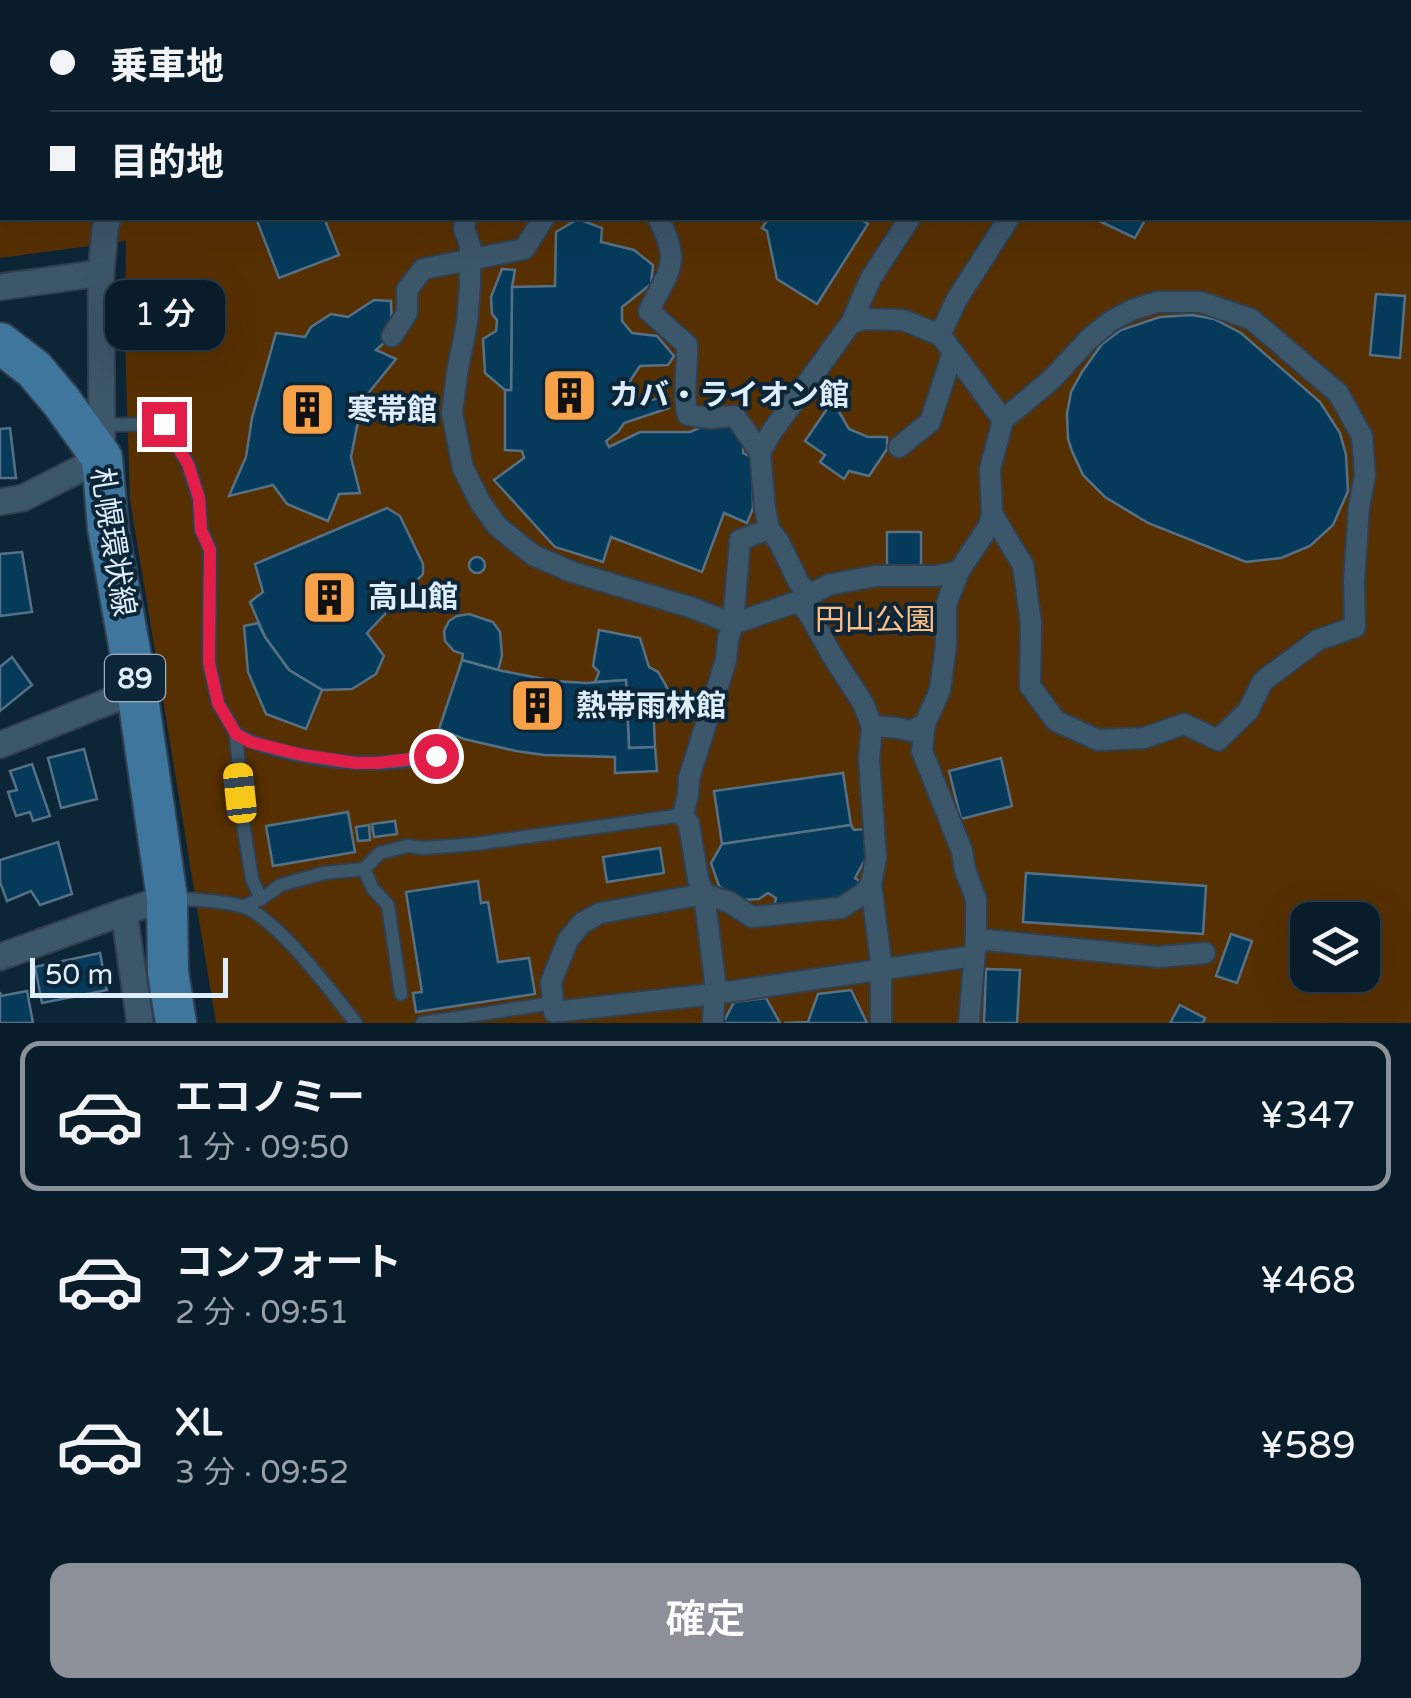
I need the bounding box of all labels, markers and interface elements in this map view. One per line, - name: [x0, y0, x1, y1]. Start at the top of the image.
- text: 乗車地: [110, 44, 224, 90]
- text: 目的地: [110, 140, 224, 186]
- callout: 1 分: [104, 279, 224, 349]
- text: 1 分: [135, 296, 195, 334]
- building icon: カバ・ライオン館: [540, 365, 600, 425]
- place label: カバ・ライオン館: [609, 377, 849, 414]
- building icon: 寒帯館: [278, 380, 338, 440]
- place label: 寒帯館: [347, 392, 437, 429]
- route end: [142, 402, 187, 447]
- street label: 札幌環状線: [83, 465, 143, 619]
- building icon: 高山館: [299, 567, 359, 627]
- place label: 高山館: [368, 579, 458, 616]
- park label: 円山公園: [815, 602, 935, 639]
- road number: 89: [105, 655, 165, 701]
- building icon: 熱帯雨林館: [507, 676, 567, 736]
- place label: 熱帯雨林館: [576, 688, 726, 725]
- route start: [414, 734, 459, 779]
- car: [222, 762, 258, 824]
- map controls: [1290, 902, 1380, 992]
- button: layers: [1290, 902, 1380, 992]
- scale bar: [30, 953, 228, 998]
- text: 50 m: [45, 958, 113, 992]
- icon: car: [55, 1071, 145, 1161]
- text: エコノミー: [175, 1075, 365, 1121]
- text: ¥347: [1259, 1093, 1356, 1139]
- text: 1 分 · 09:50: [175, 1129, 349, 1167]
- icon: car: [55, 1236, 145, 1326]
- text: コンフォート: [175, 1240, 402, 1286]
- text: ¥468: [1259, 1258, 1356, 1304]
- text: 2 分 · 09:51: [175, 1294, 349, 1332]
- text: XL: [175, 1400, 222, 1446]
- icon: car: [55, 1401, 145, 1491]
- text: ¥589: [1259, 1423, 1356, 1469]
- text: 3 分 · 09:52: [175, 1454, 349, 1492]
- button: 確定: [50, 1563, 1361, 1678]

